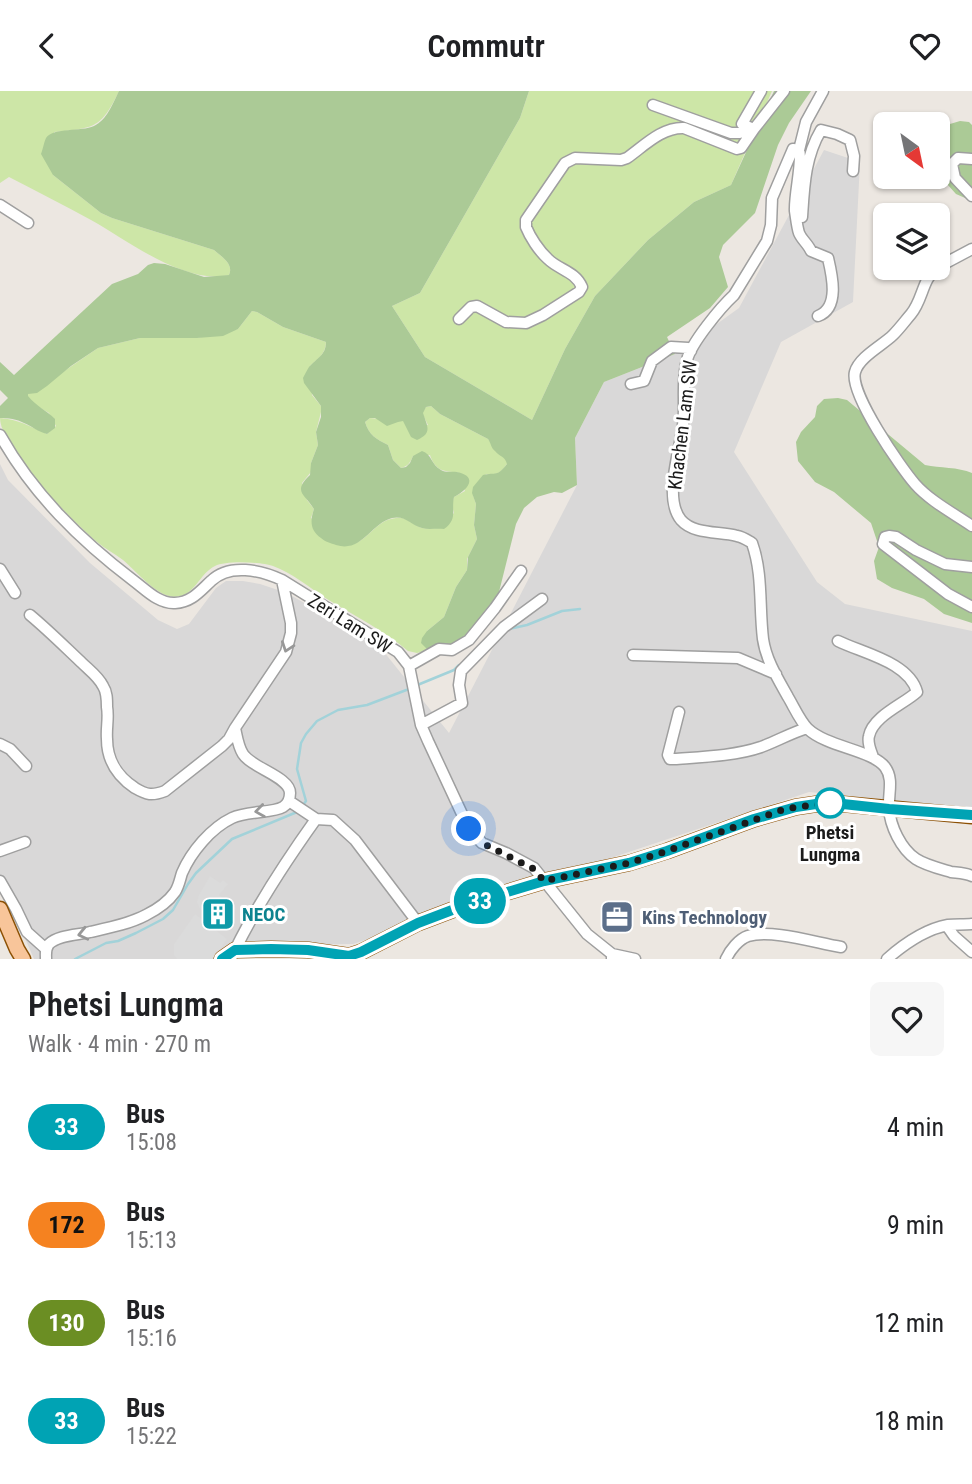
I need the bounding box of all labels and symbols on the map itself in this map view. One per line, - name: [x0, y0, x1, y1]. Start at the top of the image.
- north arrow: [873, 112, 950, 189]
- street label: Khachen Lam SW: [663, 359, 702, 491]
- street label: Zeri Lam SW: [304, 589, 396, 658]
- one-way arrow: [281, 640, 295, 652]
- marker: Phetsi Lungma: [815, 788, 845, 818]
- one-way arrow: [254, 803, 266, 818]
- your location: [451, 811, 486, 846]
- place label: Phetsi Lungma: [800, 821, 860, 866]
- line badge: 33: [448, 878, 512, 924]
- building icon: NEOC: [199, 895, 237, 933]
- office icon: Kins Technology: [598, 898, 636, 936]
- place label: NEOC: [242, 903, 285, 926]
- place label: Kins Technology: [642, 906, 767, 929]
- one-way arrow: [77, 925, 89, 940]

